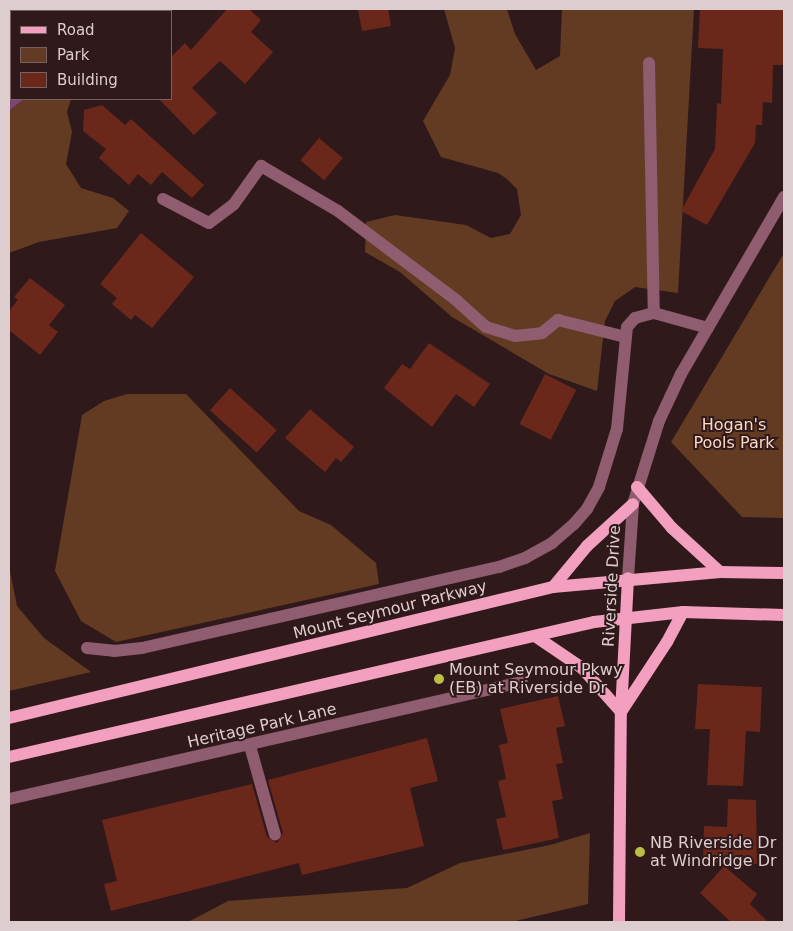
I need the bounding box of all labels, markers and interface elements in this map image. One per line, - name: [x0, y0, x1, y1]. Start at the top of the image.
- legend: [10, 10, 172, 100]
- text: Road: [57, 21, 95, 39]
- text: Park: [57, 46, 89, 64]
- text: Building: [57, 71, 118, 89]
- park label: Hogan's Pools Park: [693, 415, 775, 453]
- street label: Riverside Drive: [599, 525, 625, 647]
- street label: Mount Seymour Parkway: [291, 577, 489, 643]
- place label: Mount Seymour Pkwy (EB) at Riverside Dr: [449, 660, 622, 698]
- marker: Mount Seymour Pkwy (EB) at Riverside Dr: [433, 673, 445, 685]
- street label: Heritage Park Lane: [186, 700, 338, 752]
- place label: NB Riverside Dr at Windridge Dr: [650, 833, 777, 871]
- marker: NB Riverside Dr at Windridge Dr: [634, 846, 646, 858]

